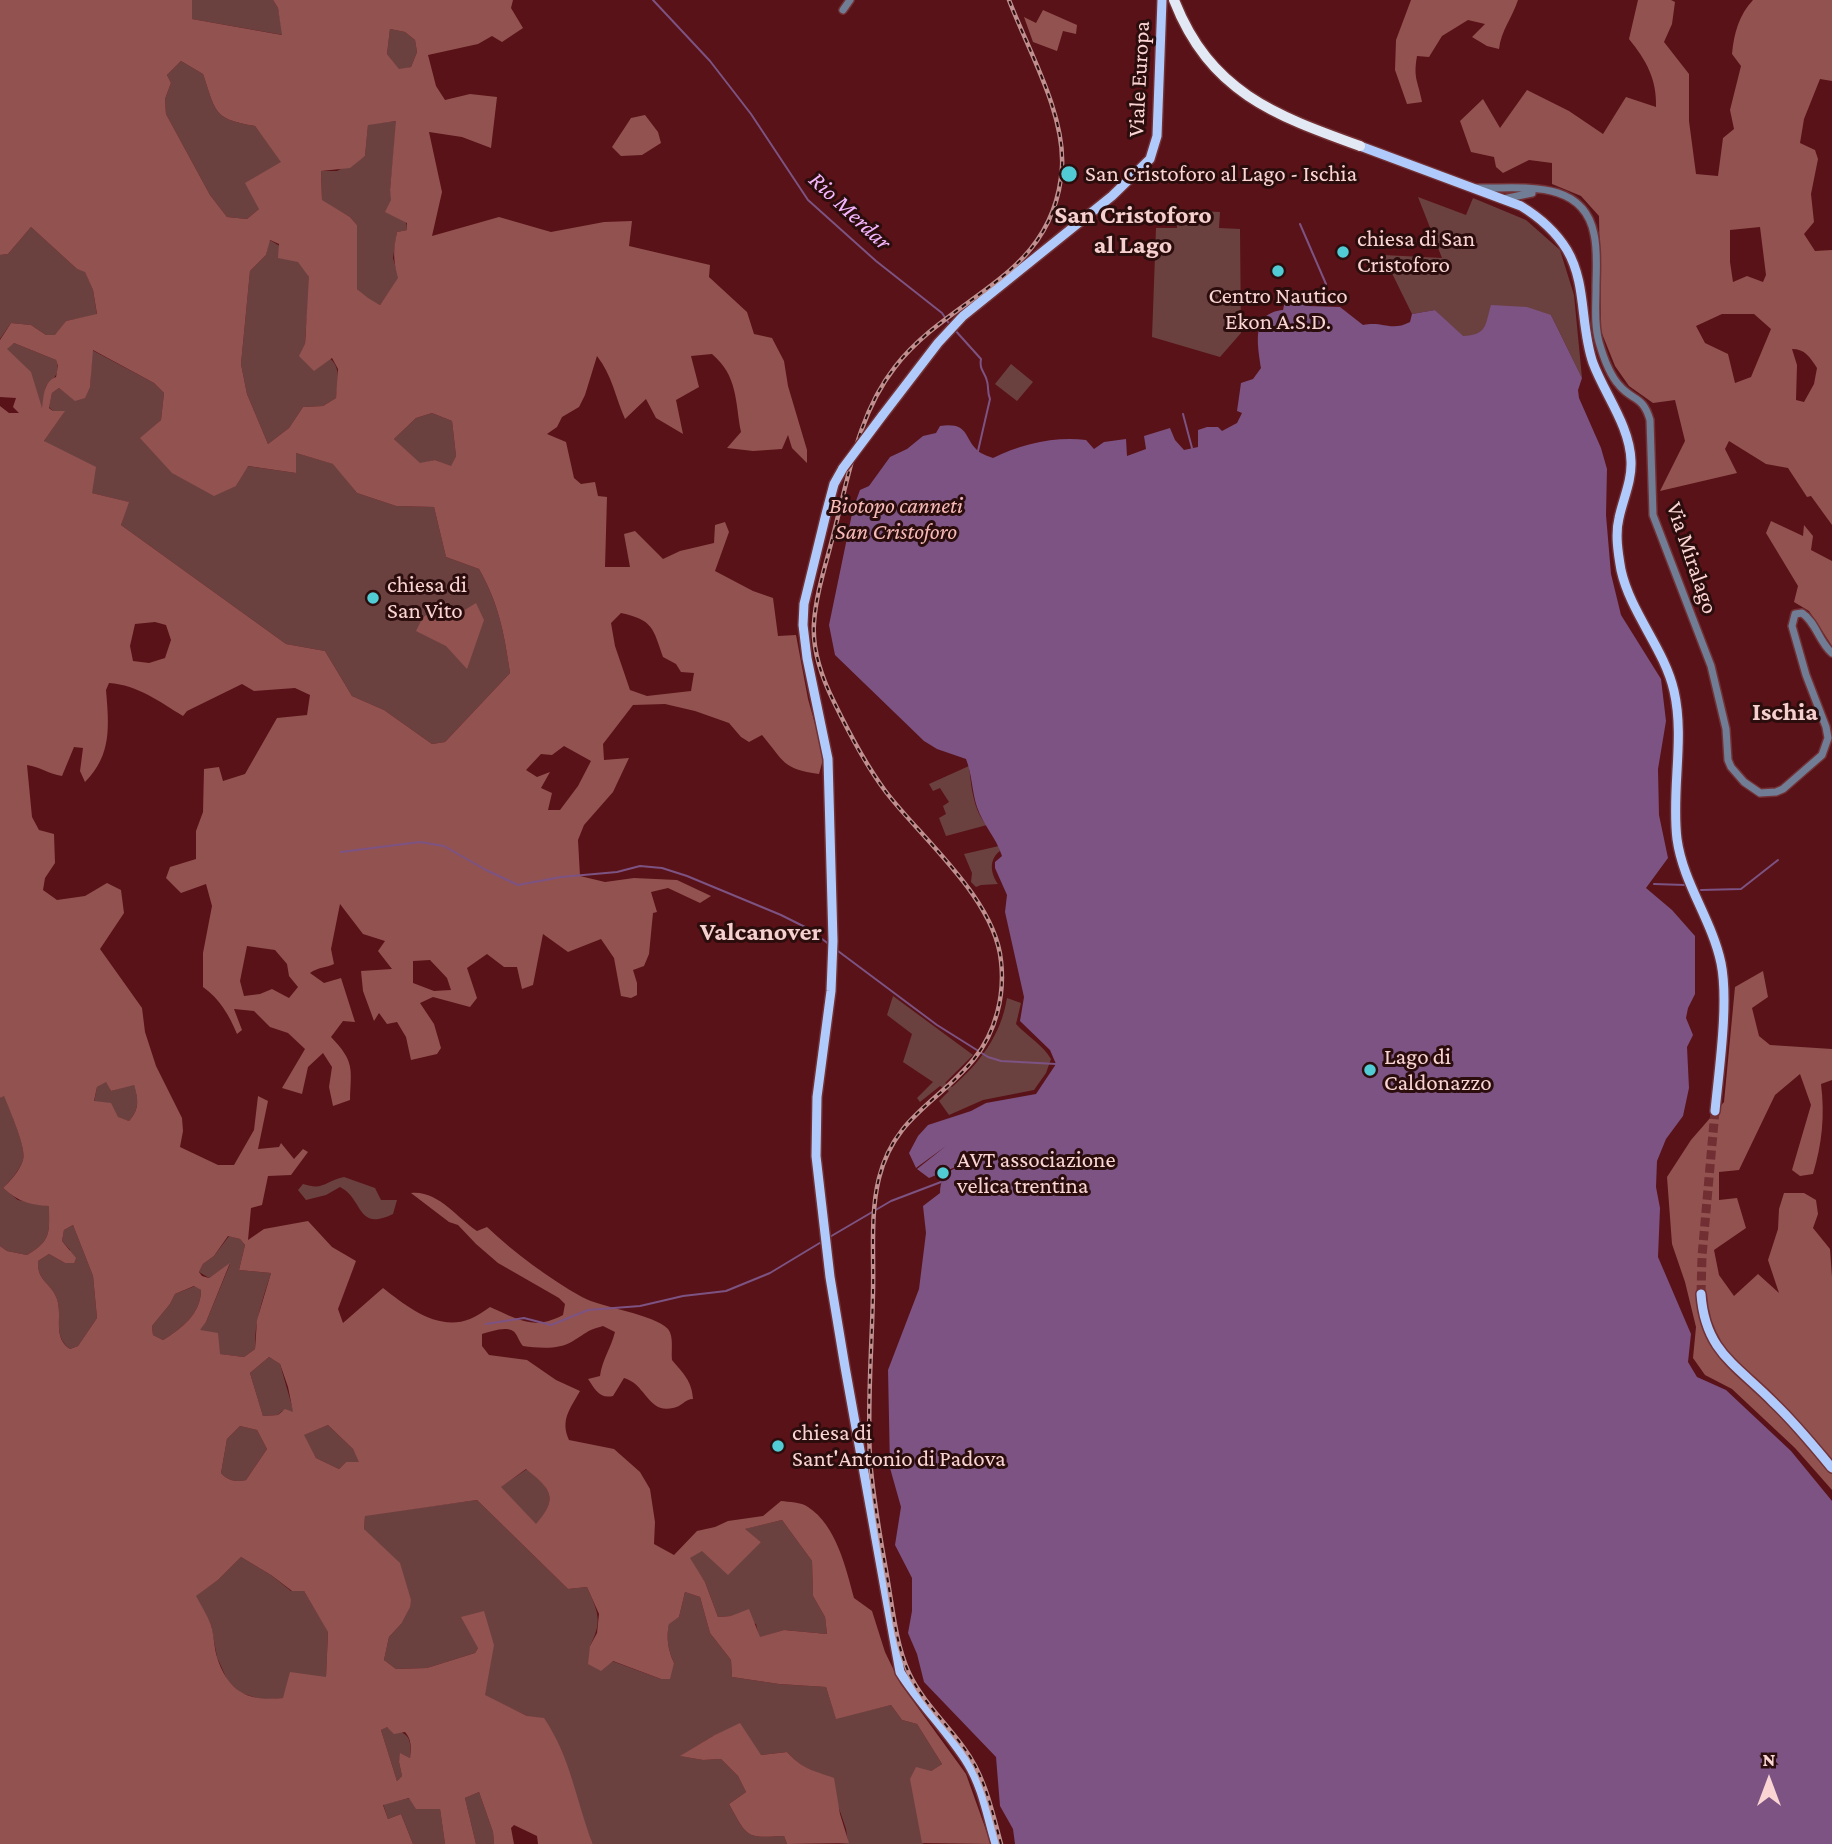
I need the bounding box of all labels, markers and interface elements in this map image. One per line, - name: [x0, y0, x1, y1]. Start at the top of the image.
- street label: Viale Europa: [1122, 20, 1156, 138]
- place label: San Cristoforo al Lago - Ischia: [1085, 160, 1357, 188]
- marker: San Cristoforo al Lago - Ischia: [1059, 164, 1079, 184]
- water label: Rio Merdar: [803, 166, 897, 256]
- district label: San Cristoforo al Lago: [1054, 199, 1212, 260]
- place label: chiesa di San Cristoforo: [1357, 225, 1475, 279]
- marker: chiesa di San Cristoforo: [1335, 244, 1351, 260]
- marker: Centro Nautico Ekon A.S.D.: [1270, 263, 1286, 279]
- place label: Centro Nautico Ekon A.S.D.: [1208, 282, 1348, 336]
- park label: Biotopo canneti San Cristoforo: [829, 492, 963, 546]
- street label: Via Miralago: [1660, 499, 1724, 617]
- place label: chiesa di San Vito: [387, 571, 467, 625]
- marker: chiesa di San Vito: [365, 590, 381, 606]
- district label: Ischia: [1752, 696, 1818, 728]
- district label: Valcanover: [700, 916, 822, 948]
- place label: Lago di Caldonazzo: [1384, 1043, 1492, 1097]
- marker: Lago di Caldonazzo: [1362, 1062, 1378, 1078]
- place label: AVT associazione velica trentina: [957, 1146, 1116, 1200]
- marker: AVT associazione velica trentina: [935, 1165, 951, 1181]
- place label: chiesa di Sant'Antonio di Padova: [792, 1419, 1006, 1473]
- marker: chiesa di Sant'Antonio di Padova: [770, 1438, 786, 1454]
- north arrow: [1734, 1746, 1804, 1816]
- text: N: [1763, 1749, 1775, 1770]

